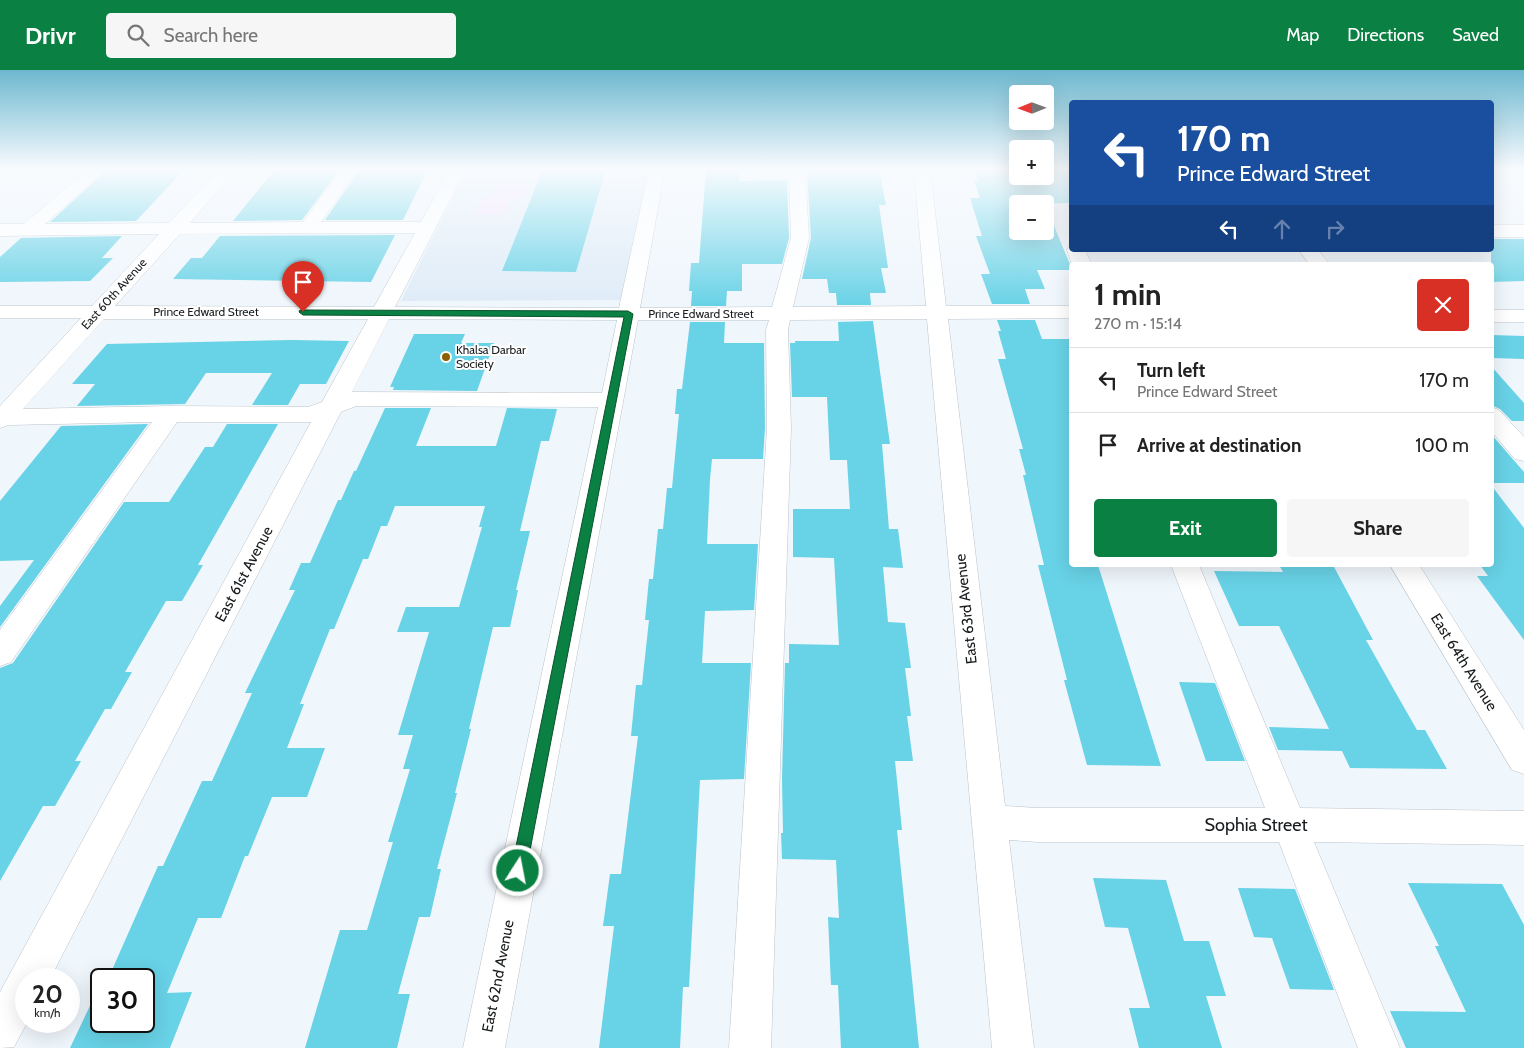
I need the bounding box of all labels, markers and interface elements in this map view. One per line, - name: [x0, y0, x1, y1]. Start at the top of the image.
- search box: [106, 13, 456, 58]
- text: Drivr: [25, 21, 76, 50]
- icon: search: [124, 21, 152, 49]
- text: Search here: [164, 24, 258, 47]
- text: Map: [1286, 24, 1319, 46]
- text: Directions: [1347, 24, 1424, 46]
- text: Saved: [1452, 24, 1499, 46]
- north arrow: [1009, 85, 1054, 130]
- map controls: [1009, 85, 1054, 240]
- text: 170 m: [1177, 117, 1270, 160]
- icon: left: [1094, 120, 1159, 185]
- button: +: [1009, 140, 1054, 185]
- text: Prince Edward Street: [1177, 160, 1370, 187]
- button: −: [1009, 195, 1054, 240]
- icon: left: [1215, 215, 1243, 243]
- icon: ahead: [1268, 215, 1296, 243]
- icon: right: [1321, 215, 1349, 243]
- street label: East 60th Avenue: [78, 255, 150, 332]
- pin: [282, 261, 324, 312]
- icon: arrive: [289, 268, 317, 296]
- text: 1 min: [1094, 276, 1162, 313]
- button: close: [1417, 279, 1469, 331]
- street label: Prince Edward Street: [153, 304, 259, 319]
- street label: Prince Edward Street: [648, 306, 754, 321]
- text: 270 m · 15:14: [1094, 314, 1182, 333]
- place label: Khalsa Darbar Society: [456, 342, 526, 371]
- marker: Khalsa Darbar Society: [440, 351, 452, 363]
- text: Turn left: [1137, 359, 1205, 382]
- icon: left: [1094, 366, 1122, 394]
- text: 170 m: [1419, 369, 1469, 392]
- text: Prince Edward Street: [1137, 382, 1278, 401]
- icon: arrive: [1094, 431, 1122, 459]
- text: Arrive at destination: [1137, 434, 1301, 457]
- text: 100 m: [1415, 434, 1469, 457]
- button: Exit: [1094, 499, 1277, 557]
- button: Share: [1287, 499, 1469, 557]
- street label: East 61st Avenue: [211, 523, 277, 625]
- street label: East 63rd Avenue: [951, 553, 981, 665]
- street label: East 64th Avenue: [1427, 610, 1501, 714]
- street label: Sophia Street: [1205, 814, 1307, 836]
- position arrow: [491, 844, 543, 896]
- street label: East 62nd Avenue: [478, 918, 518, 1034]
- speed limit sign: 30: [90, 968, 155, 1033]
- text: 20: [32, 979, 63, 1009]
- text: km/h: [34, 1005, 61, 1020]

